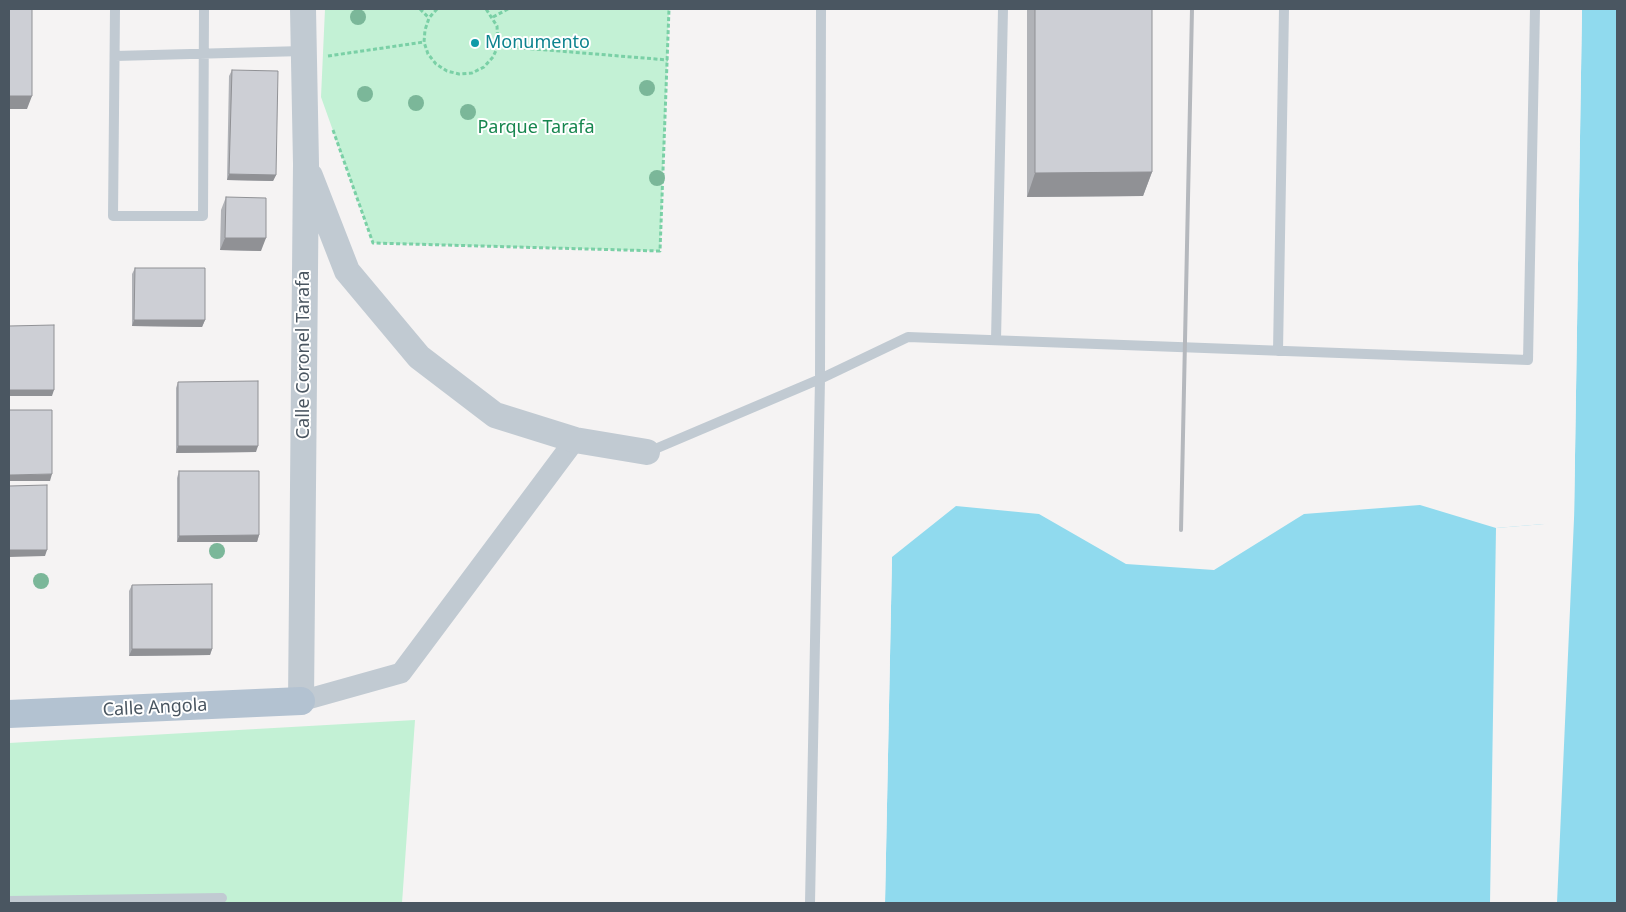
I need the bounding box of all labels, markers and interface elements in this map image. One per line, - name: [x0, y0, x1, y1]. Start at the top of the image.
- place label: Monumento: [485, 32, 590, 54]
- marker: Monumento: [469, 37, 481, 49]
- park label: Parque Tarafa: [477, 117, 595, 139]
- street label: Calle Coronel Tarafa: [293, 271, 315, 439]
- street label: Calle Angola: [102, 694, 208, 722]

